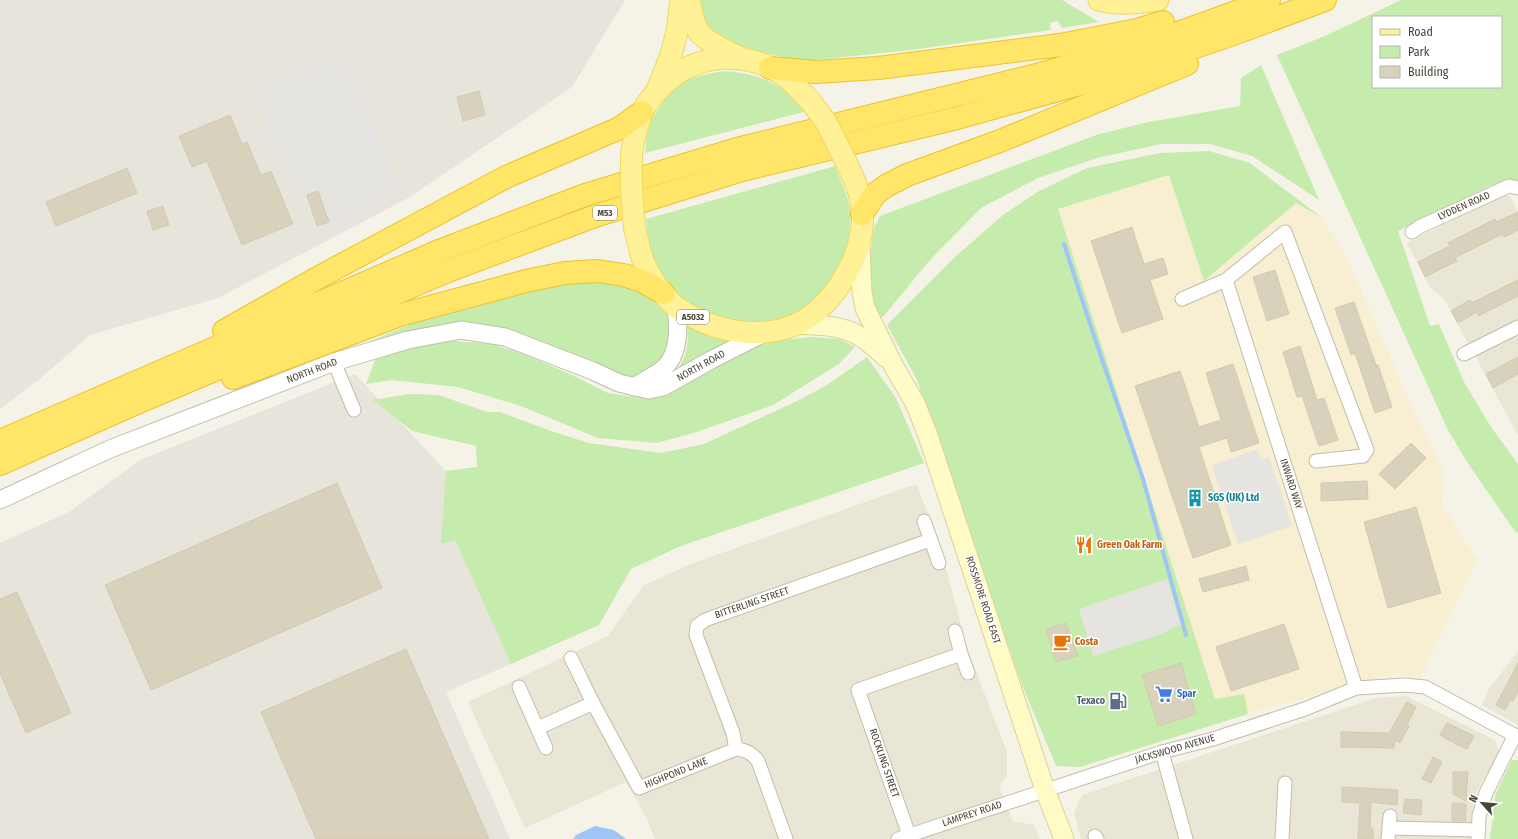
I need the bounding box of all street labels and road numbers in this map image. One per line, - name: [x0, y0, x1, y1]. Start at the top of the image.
- street label: LYDDEN ROAD: [1436, 189, 1492, 223]
- road number: M53: [593, 206, 617, 220]
- road number: A5032: [677, 310, 709, 324]
- street label: NORTH ROAD: [675, 348, 727, 384]
- street label: NORTH ROAD: [285, 356, 339, 386]
- street label: INWARD WAY: [1277, 457, 1305, 511]
- street label: ROSSMORE ROAD EAST: [963, 555, 1003, 646]
- street label: BITTERLING STREET: [713, 585, 791, 621]
- street label: ROCKLING STREET: [867, 727, 902, 799]
- street label: JACKSWOOD AVENUE: [1134, 732, 1217, 766]
- street label: HIGHPOND LANE: [643, 755, 709, 791]
- street label: LAMPREY ROAD: [941, 799, 1004, 829]

